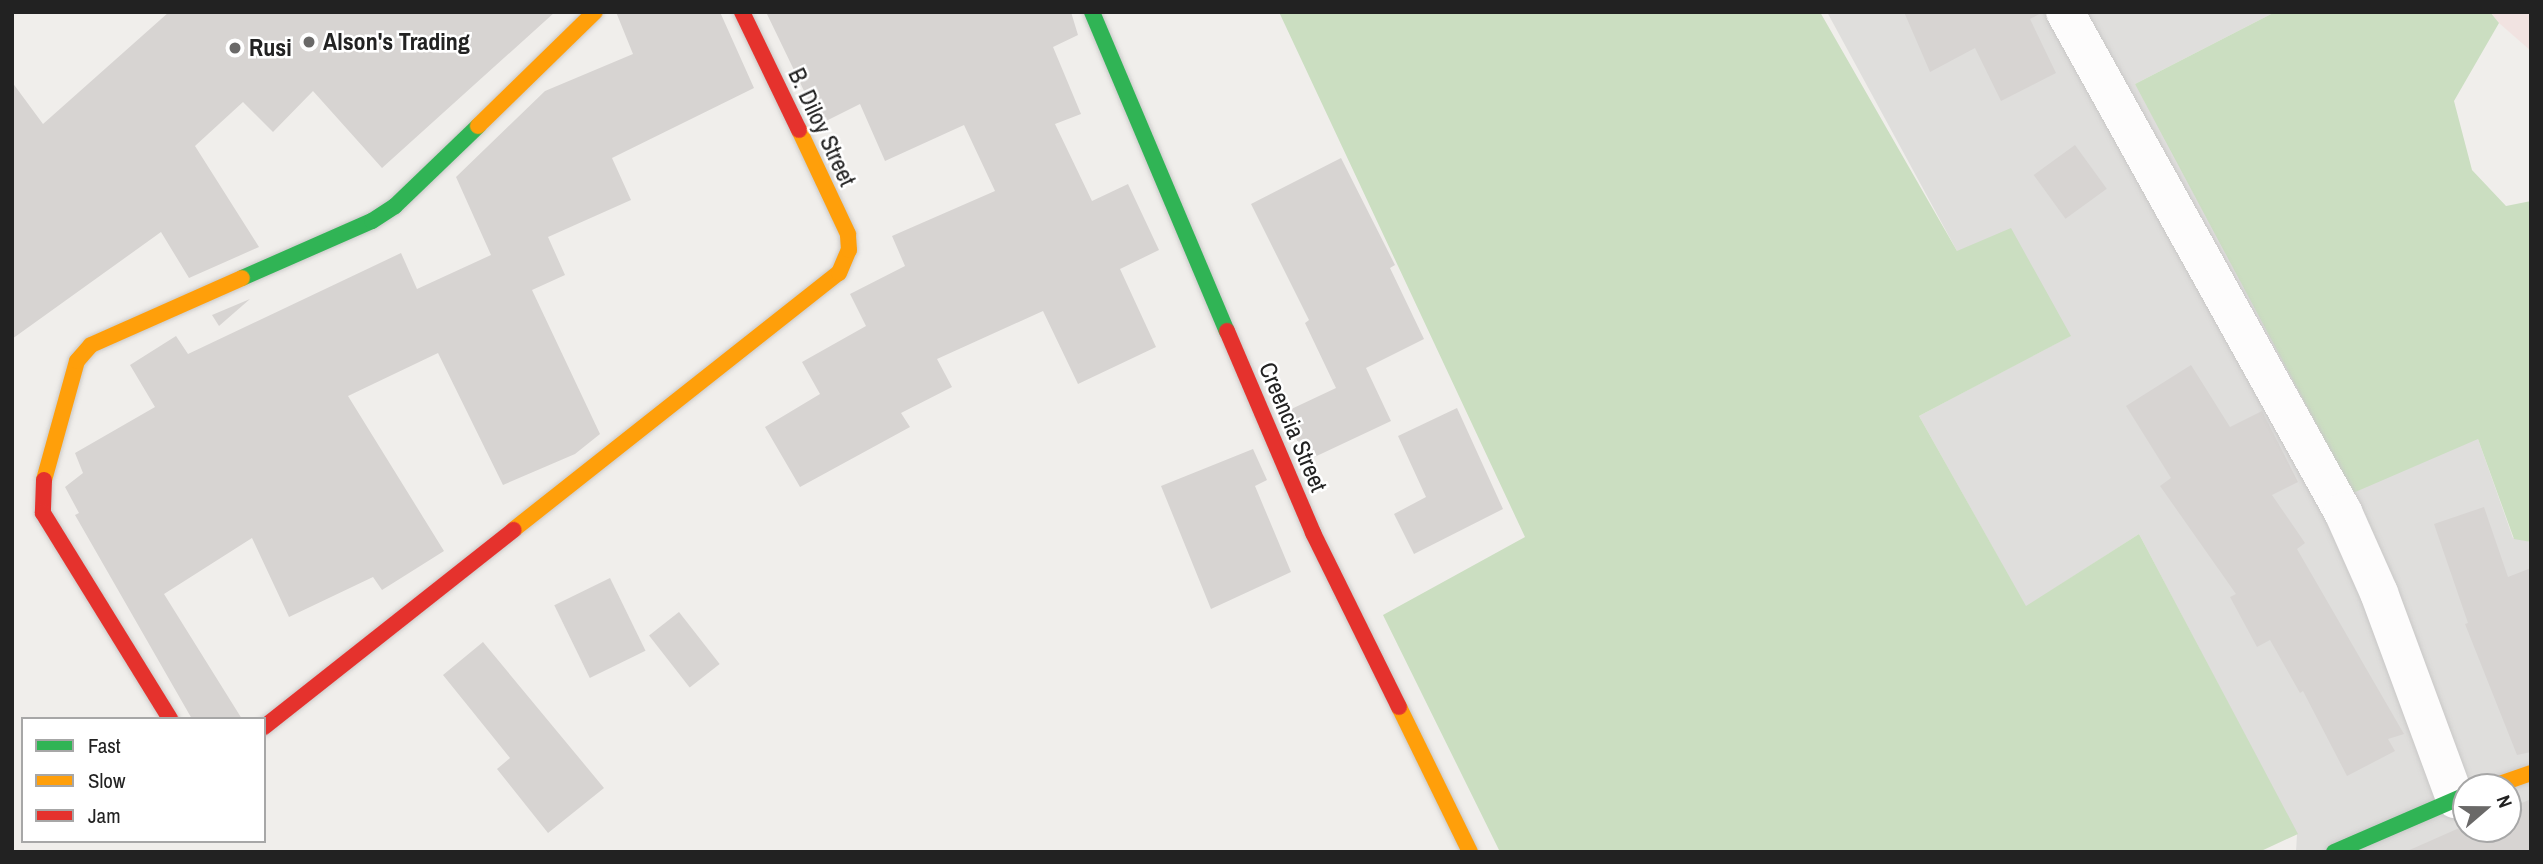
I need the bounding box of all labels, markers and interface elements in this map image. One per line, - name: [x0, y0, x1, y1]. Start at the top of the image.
- place label: Alson's Trading: [323, 28, 470, 56]
- place label: Rusi: [249, 34, 292, 62]
- marker: Alson's Trading: [301, 34, 317, 50]
- marker: Rusi: [227, 40, 243, 56]
- street label: B. Diloy Street: [782, 63, 862, 191]
- street label: Creencia Street: [1253, 358, 1333, 496]
- legend: [21, 717, 266, 843]
- text: Fast: [88, 731, 121, 760]
- text: Slow: [88, 766, 125, 795]
- north arrow: [2452, 773, 2522, 843]
- text: N: [2491, 792, 2519, 811]
- text: Jam: [88, 801, 121, 830]

